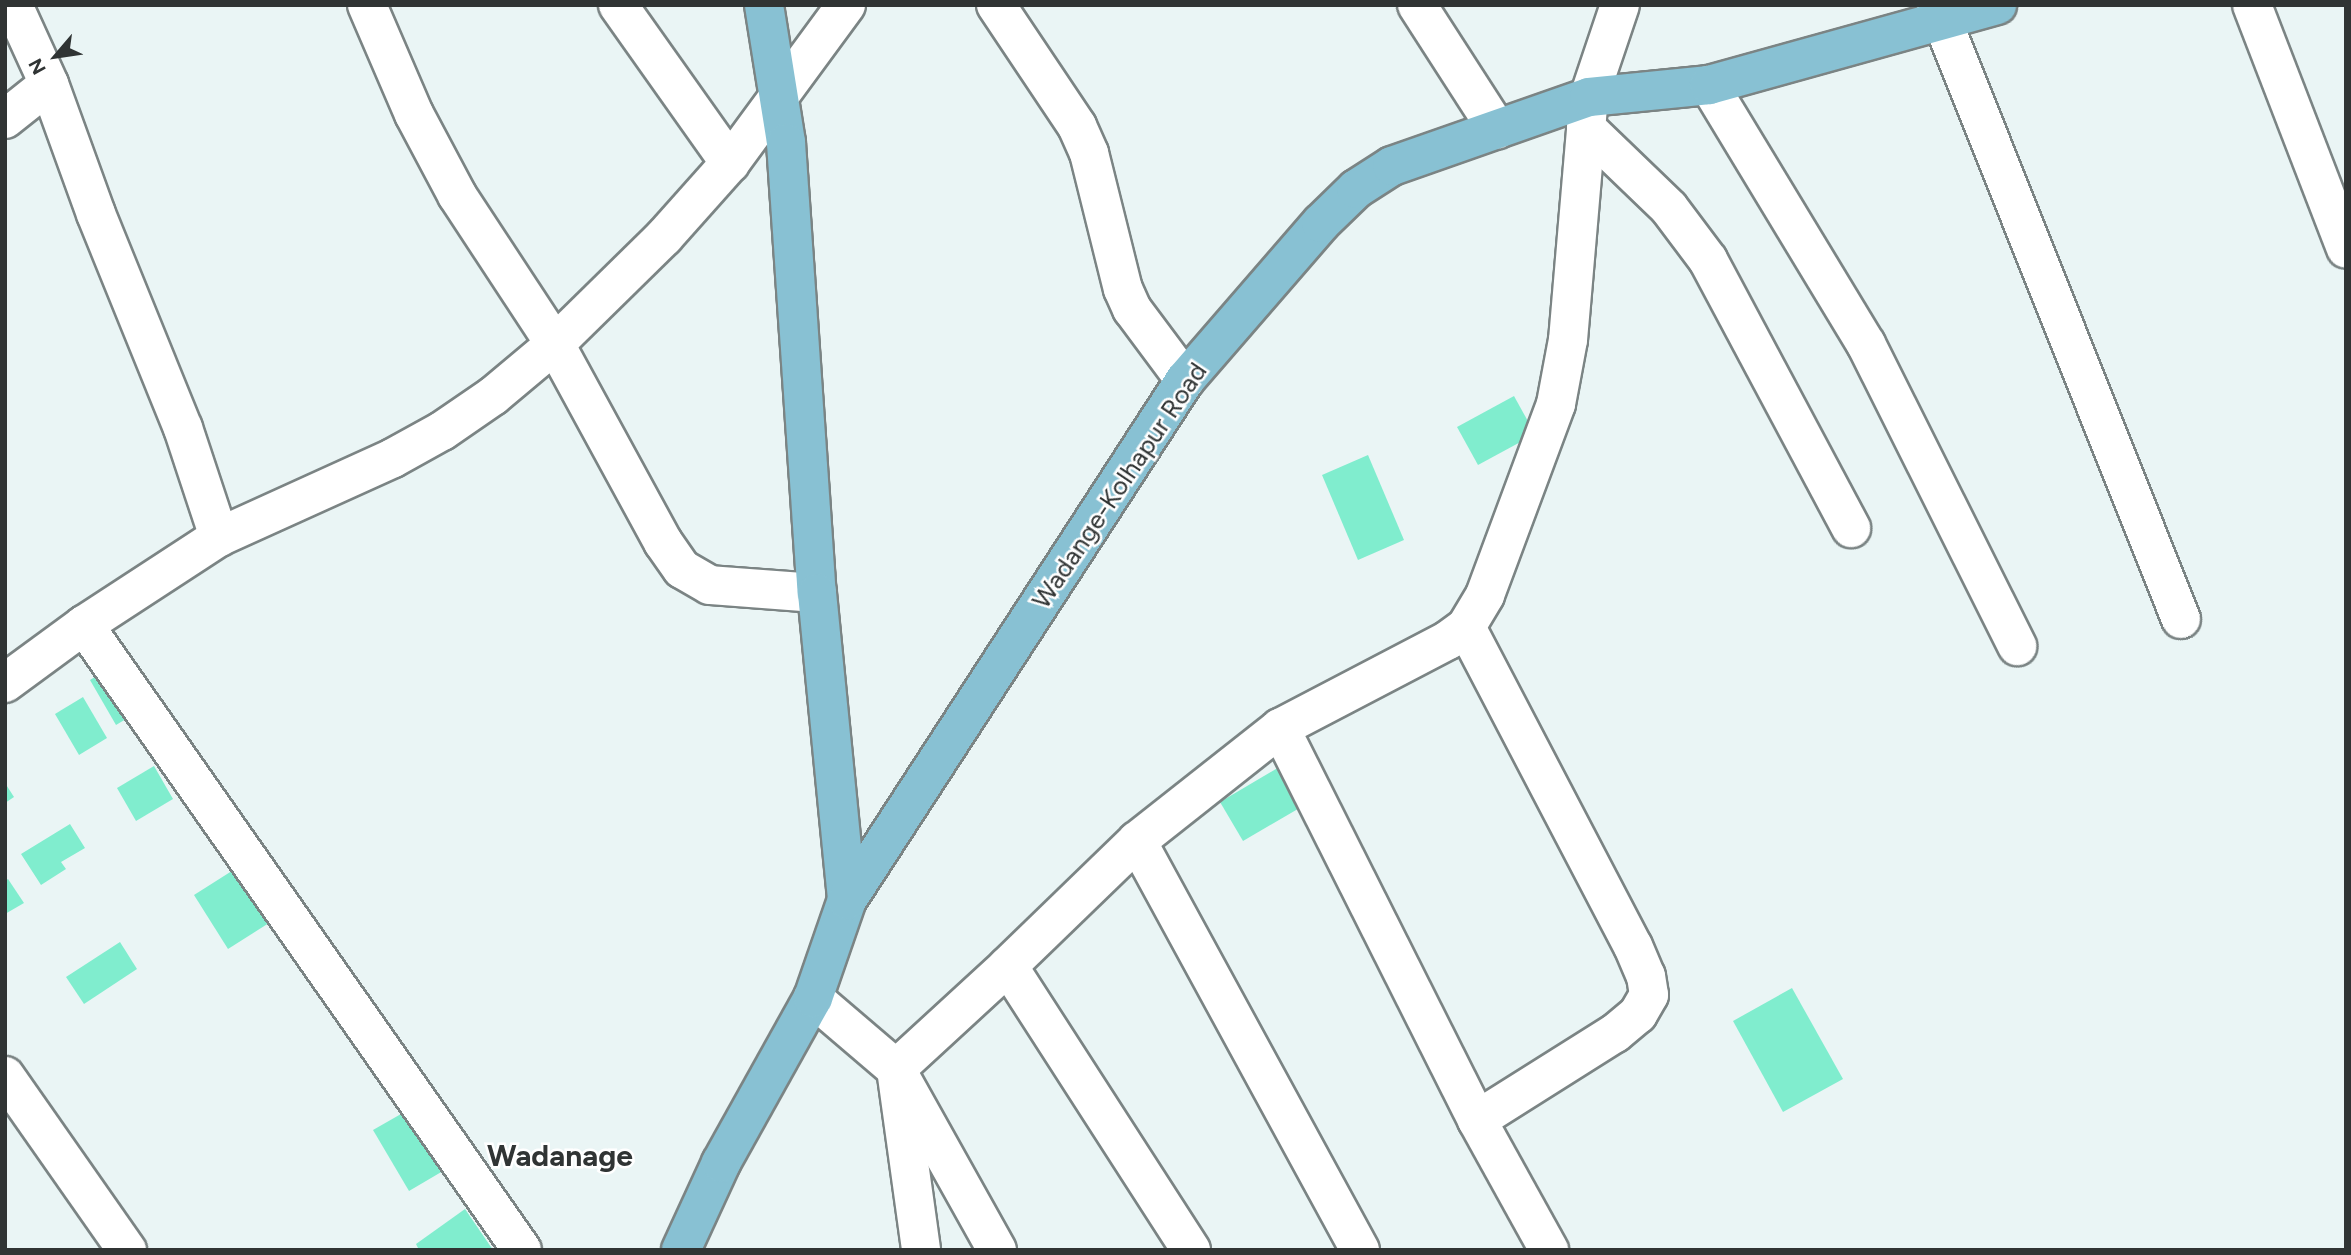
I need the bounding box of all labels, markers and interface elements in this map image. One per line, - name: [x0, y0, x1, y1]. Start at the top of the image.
- north arrow: [21, 21, 91, 91]
- text: N: [24, 54, 51, 78]
- street label: Wadange-Kolhapur Road: [1026, 357, 1214, 615]
- district label: Wadanage: [487, 1138, 633, 1174]

